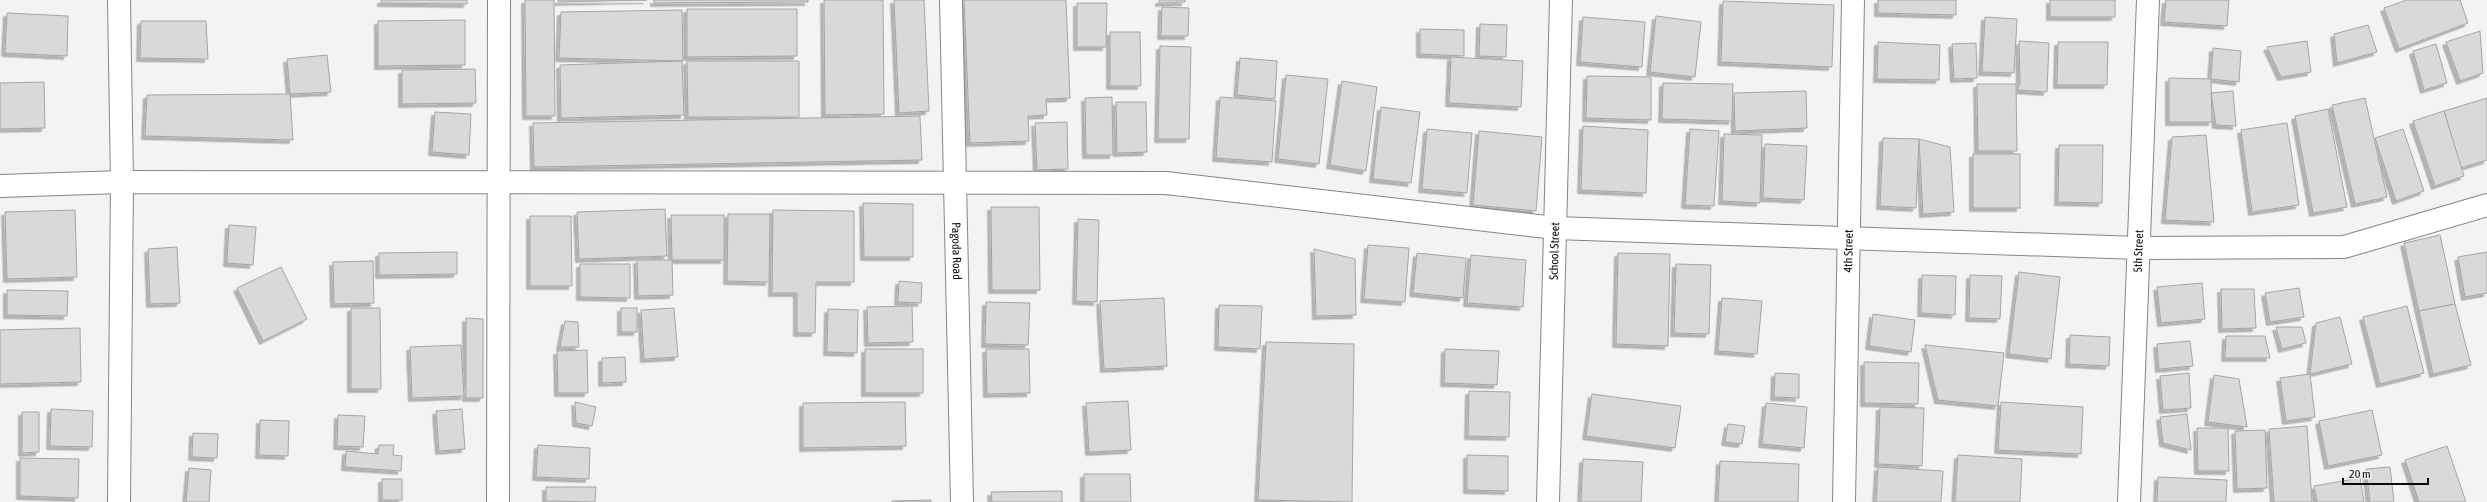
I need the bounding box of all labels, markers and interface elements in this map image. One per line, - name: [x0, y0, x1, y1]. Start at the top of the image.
- street label: School Street: [1547, 221, 1562, 280]
- street label: Pagoda Road: [949, 222, 964, 280]
- street label: 4th Street: [1841, 229, 1856, 273]
- street label: 5th Street: [2131, 229, 2146, 273]
- scale bar: [2343, 460, 2428, 486]
- text: 20 m: [2349, 467, 2371, 481]

